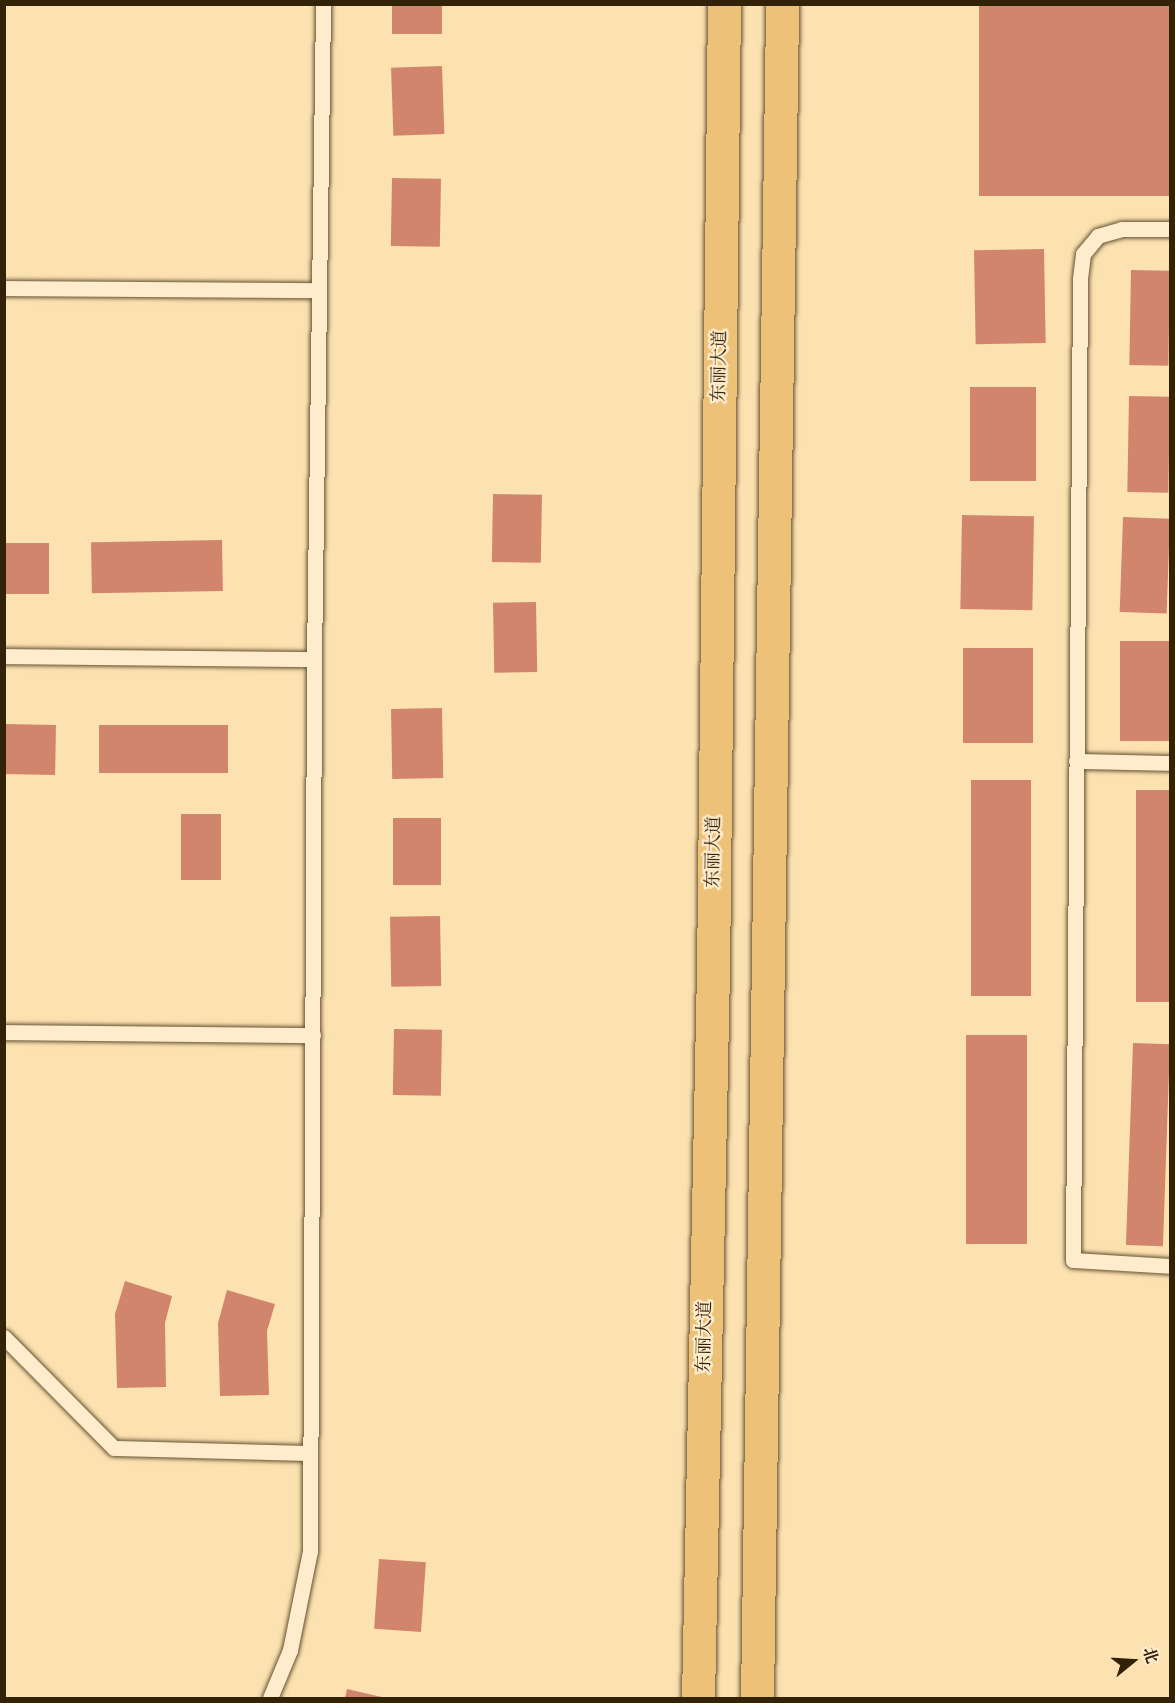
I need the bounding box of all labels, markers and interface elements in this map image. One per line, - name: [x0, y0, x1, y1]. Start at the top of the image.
- street label: 东丽大道: [709, 330, 731, 402]
- street label: 东丽大道: [703, 816, 725, 888]
- street label: 东丽大道: [694, 1301, 716, 1373]
- north arrow: [1103, 1631, 1163, 1691]
- text: 北: [1138, 1645, 1162, 1666]

